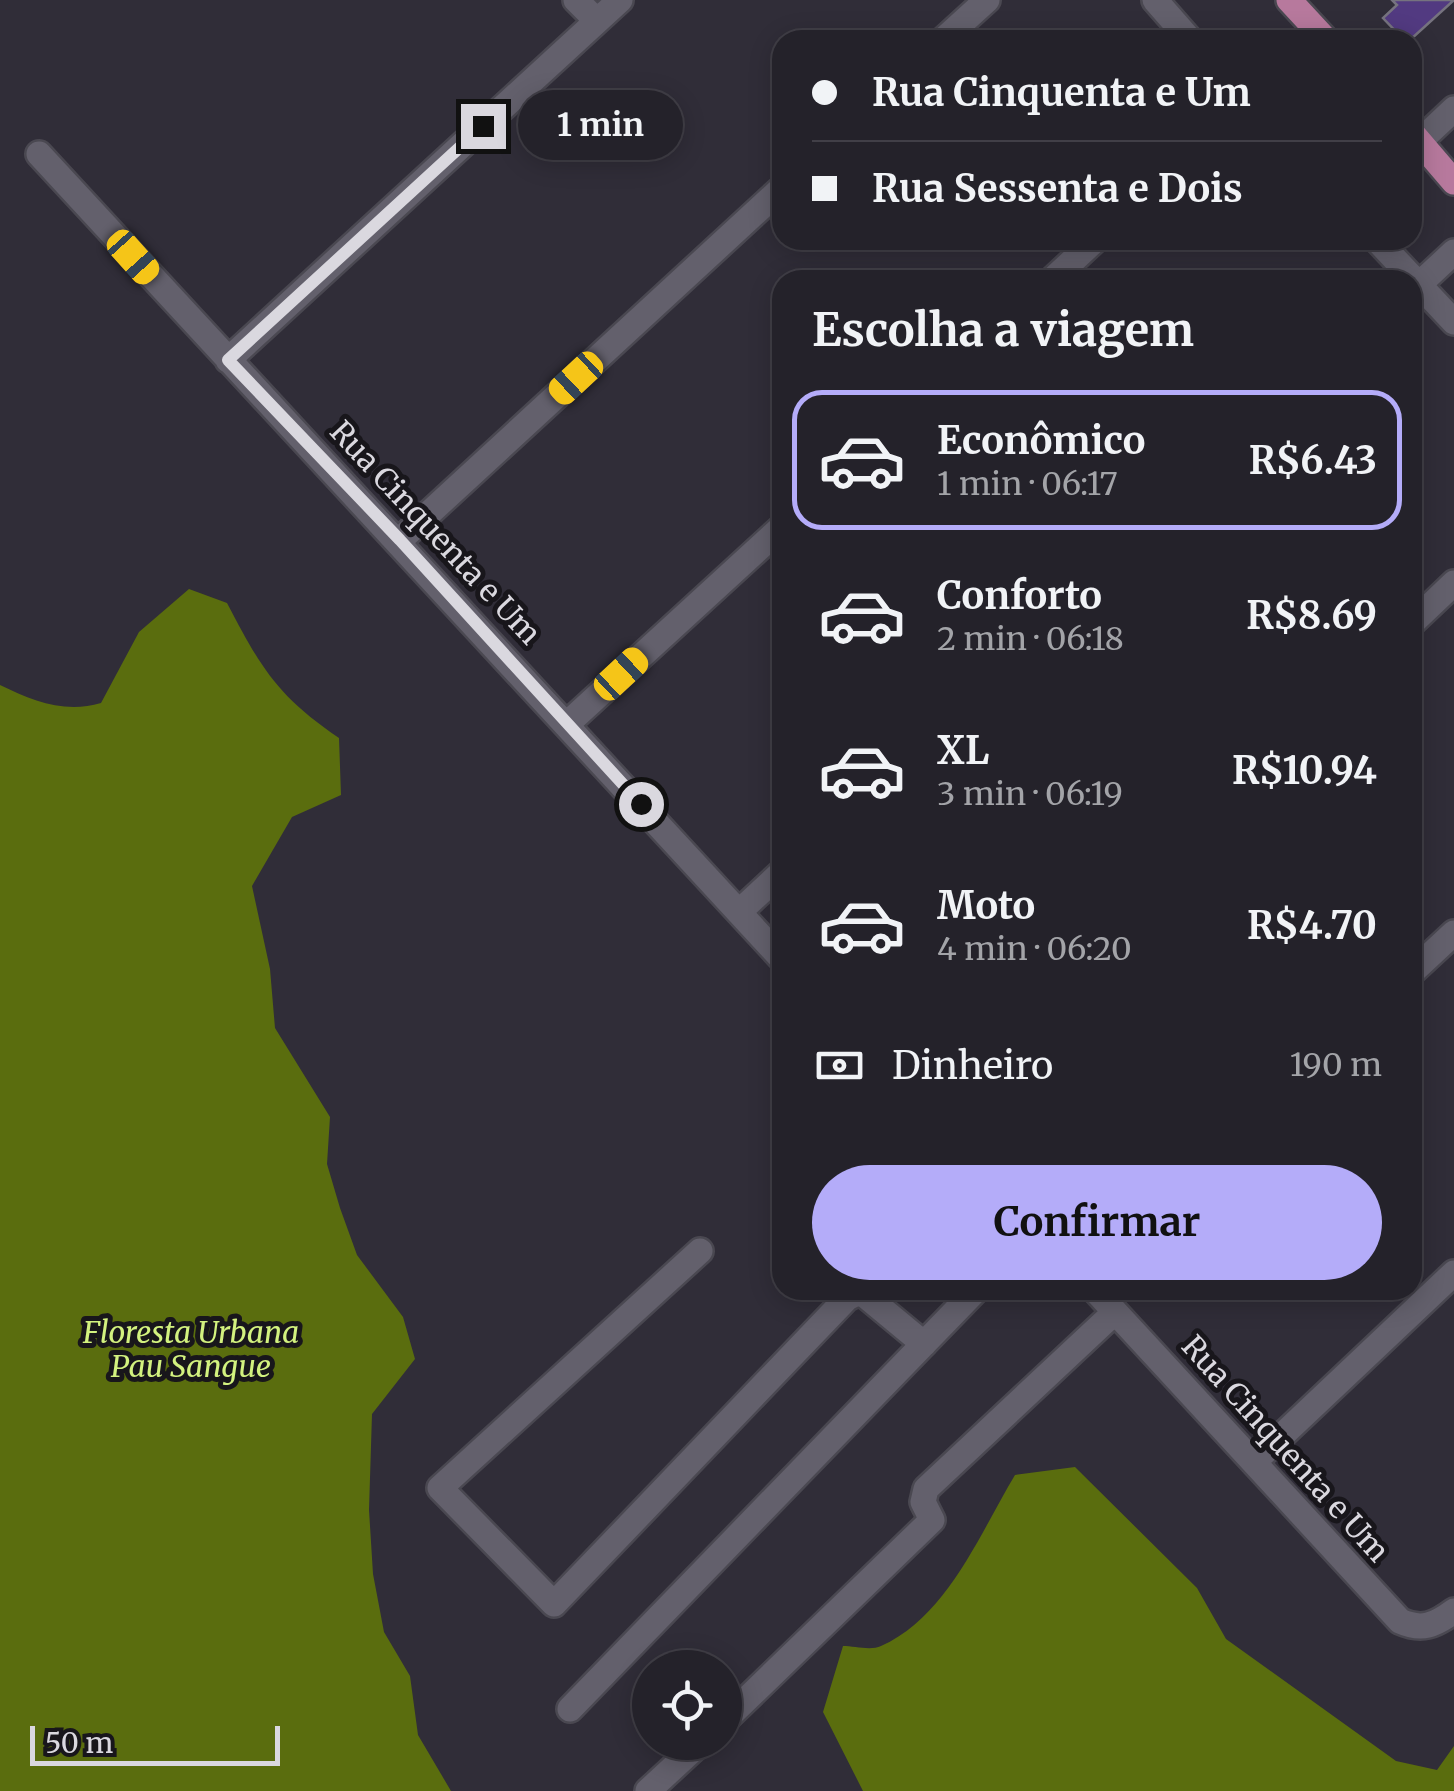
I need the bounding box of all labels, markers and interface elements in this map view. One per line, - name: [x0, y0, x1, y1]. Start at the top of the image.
- text: Rua Cinquenta e Um: [872, 69, 1251, 116]
- callout: 1 min: [518, 91, 683, 161]
- route end: [461, 104, 506, 149]
- text: 1 min: [557, 105, 644, 145]
- text: Rua Sessenta e Dois: [872, 165, 1243, 212]
- car: [102, 225, 164, 289]
- text: Escolha a viagem: [812, 302, 1194, 358]
- car: [544, 347, 608, 409]
- street label: Rua Cinquenta e Um: [322, 413, 549, 652]
- icon: car: [817, 415, 907, 505]
- text: Econômico: [937, 417, 1145, 464]
- text: R$6.43: [1249, 437, 1377, 484]
- text: 1 min · 06:17: [937, 464, 1118, 504]
- icon: car: [817, 570, 907, 660]
- text: Conforto: [937, 572, 1102, 619]
- text: R$8.69: [1246, 592, 1377, 639]
- text: 2 min · 06:18: [937, 619, 1124, 659]
- car: [589, 643, 653, 705]
- icon: car: [817, 725, 907, 815]
- text: XL: [937, 727, 989, 774]
- text: R$10.94: [1232, 747, 1377, 794]
- text: 3 min · 06:19: [937, 774, 1123, 814]
- route start: [619, 782, 664, 827]
- icon: car: [817, 880, 907, 970]
- text: Moto: [937, 882, 1035, 929]
- text: R$4.70: [1247, 902, 1377, 949]
- text: 4 min · 06:20: [937, 929, 1132, 969]
- icon: cash: [812, 1038, 867, 1093]
- text: Dinheiro: [892, 1042, 1053, 1089]
- text: 190 m: [1290, 1045, 1382, 1085]
- button: Confirmar: [812, 1165, 1382, 1280]
- park label: Floresta Urbana Pau Sangue: [82, 1313, 299, 1385]
- street label: Rua Cinquenta e Um: [1174, 1327, 1398, 1570]
- map controls: [632, 1650, 742, 1760]
- button: locate: [632, 1650, 742, 1760]
- scale bar: [30, 1721, 280, 1766]
- text: 50 m: [45, 1725, 113, 1761]

